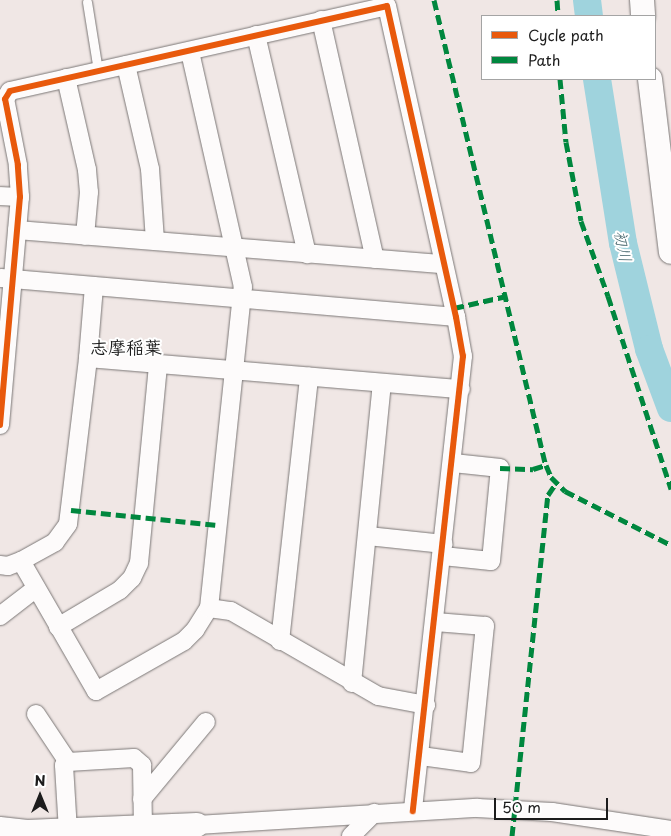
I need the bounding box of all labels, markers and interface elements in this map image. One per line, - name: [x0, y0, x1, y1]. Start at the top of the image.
- legend: [481, 15, 656, 80]
- text: Cycle path: [528, 23, 604, 46]
- text: Path: [528, 48, 560, 71]
- water label: 初川: [611, 228, 637, 264]
- district label: 志摩稲葉: [90, 336, 162, 358]
- text: N: [34, 770, 46, 791]
- north arrow: [15, 771, 65, 821]
- scale bar: [496, 788, 610, 820]
- text: 50 m: [502, 795, 541, 818]

